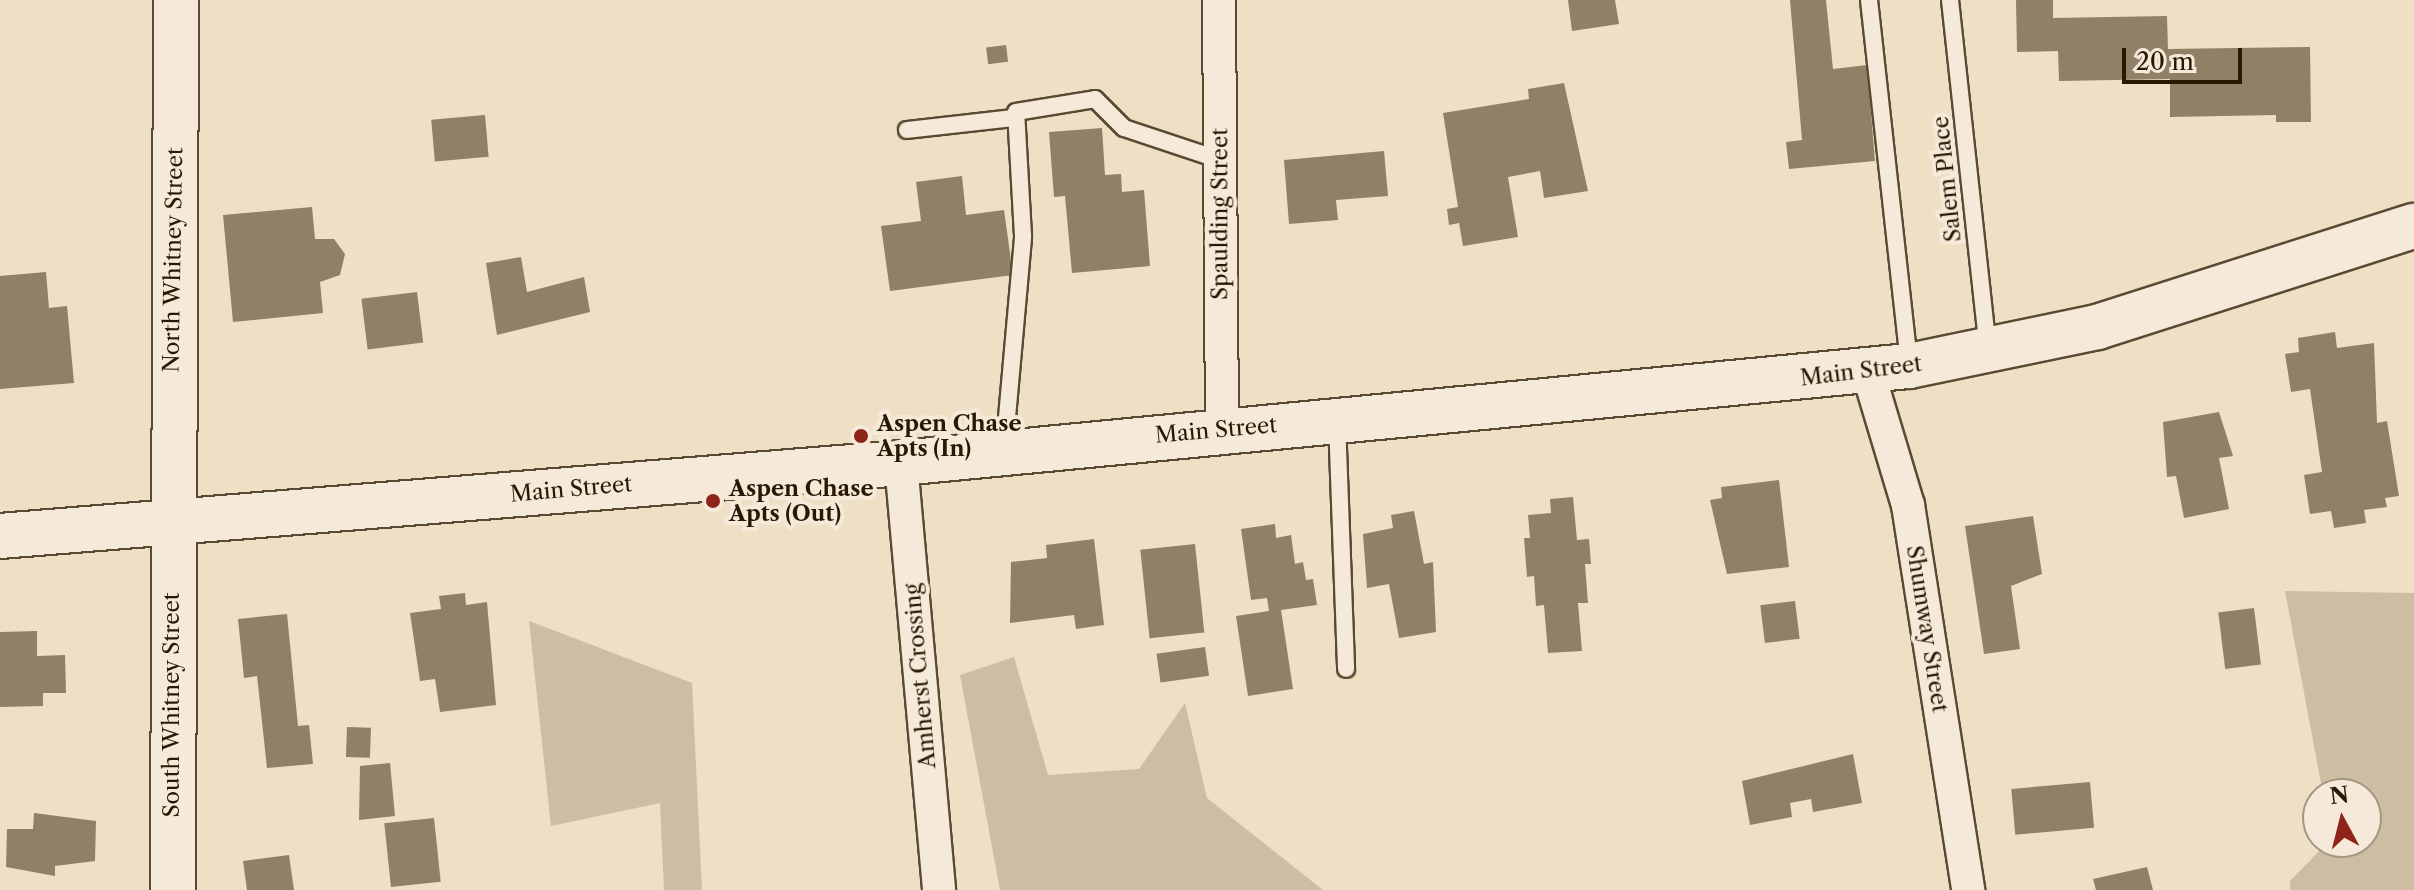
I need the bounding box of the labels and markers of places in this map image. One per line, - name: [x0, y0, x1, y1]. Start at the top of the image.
- place label: Aspen Chase Apts (In): [877, 410, 1022, 462]
- marker: Aspen Chase Apts (In): [852, 427, 870, 445]
- place label: Aspen Chase Apts (Out): [729, 475, 874, 526]
- marker: Aspen Chase Apts (Out): [704, 492, 722, 510]

